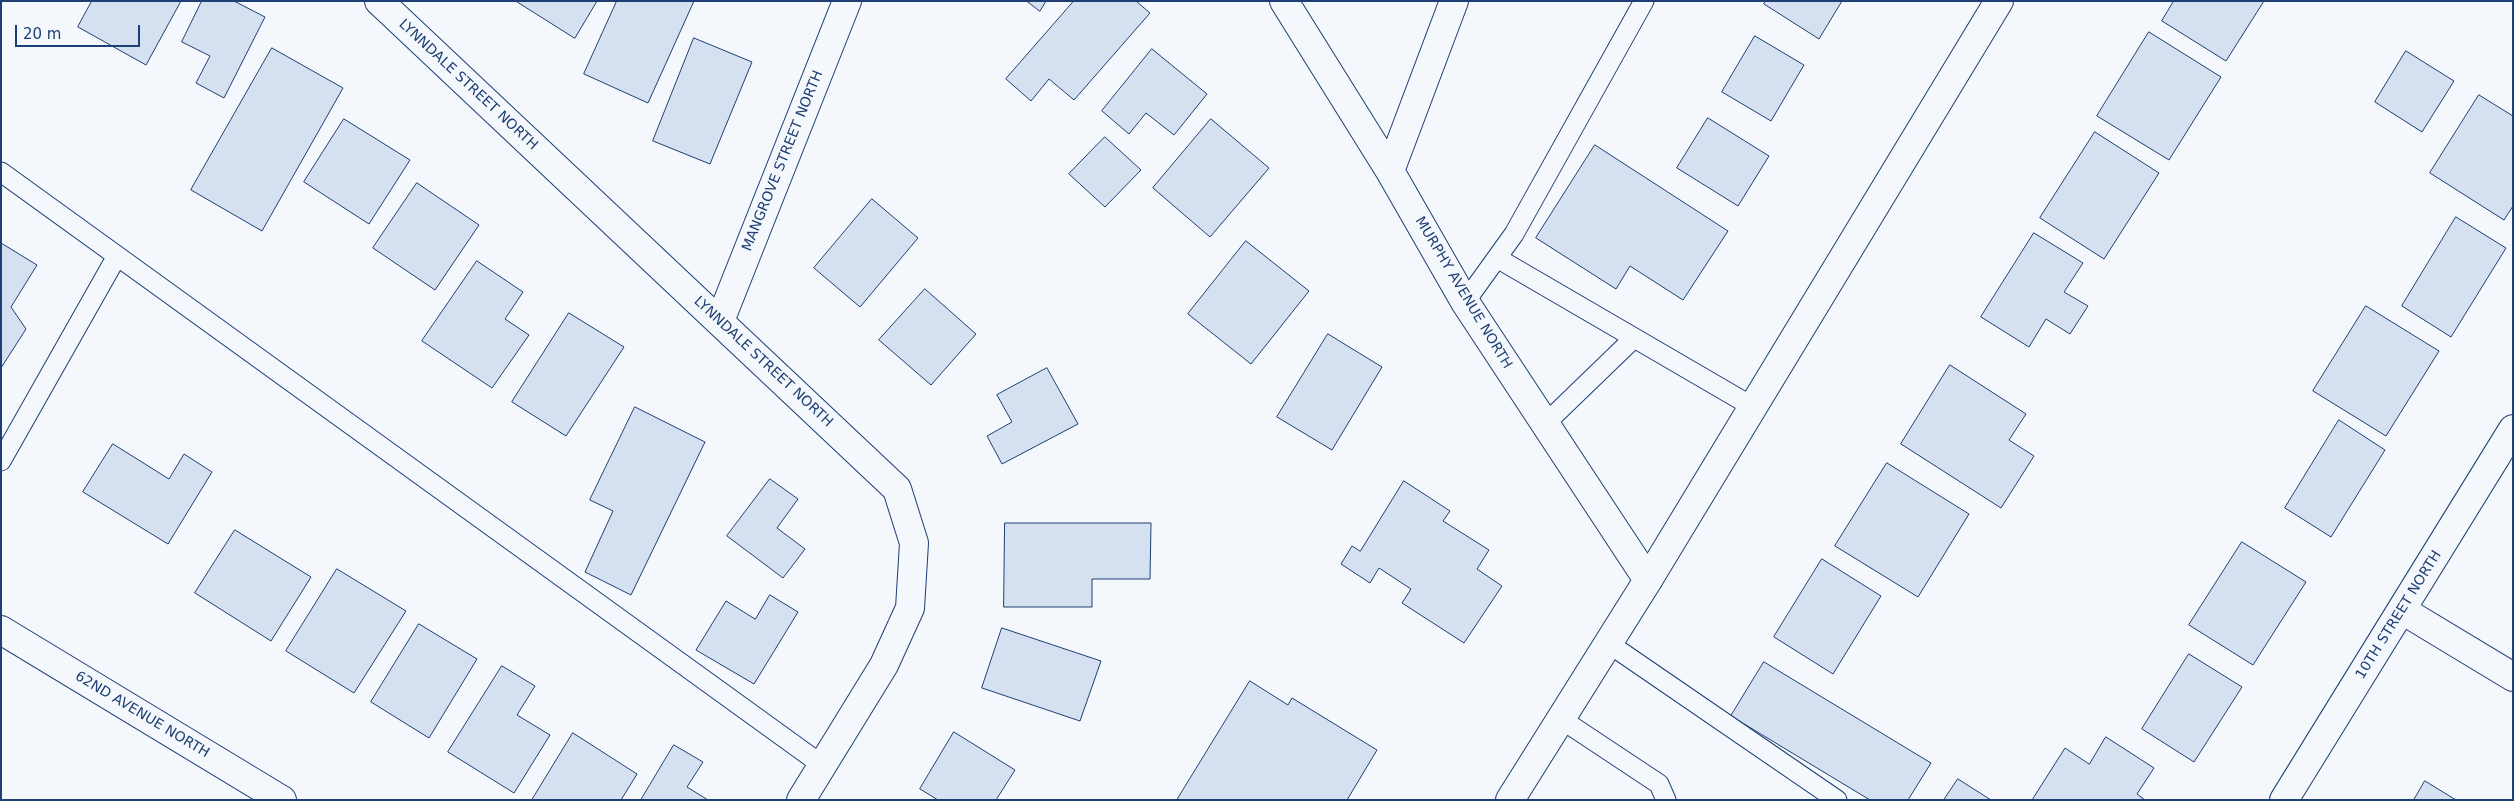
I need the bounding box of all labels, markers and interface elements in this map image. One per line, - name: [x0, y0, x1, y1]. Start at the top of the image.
- scale bar: [18, 15, 142, 47]
- street label: LYNNDALE STREET NORTH: [395, 16, 541, 154]
- text: 20 m: [23, 25, 61, 43]
- street label: MANGROVE STREET NORTH: [739, 68, 827, 254]
- street label: MURPHY AVENUE NORTH: [1411, 214, 1515, 372]
- street label: LYNNDALE STREET NORTH: [690, 293, 836, 431]
- street label: 10TH STREET NORTH: [2353, 548, 2445, 682]
- street label: 62ND AVENUE NORTH: [72, 668, 212, 762]

